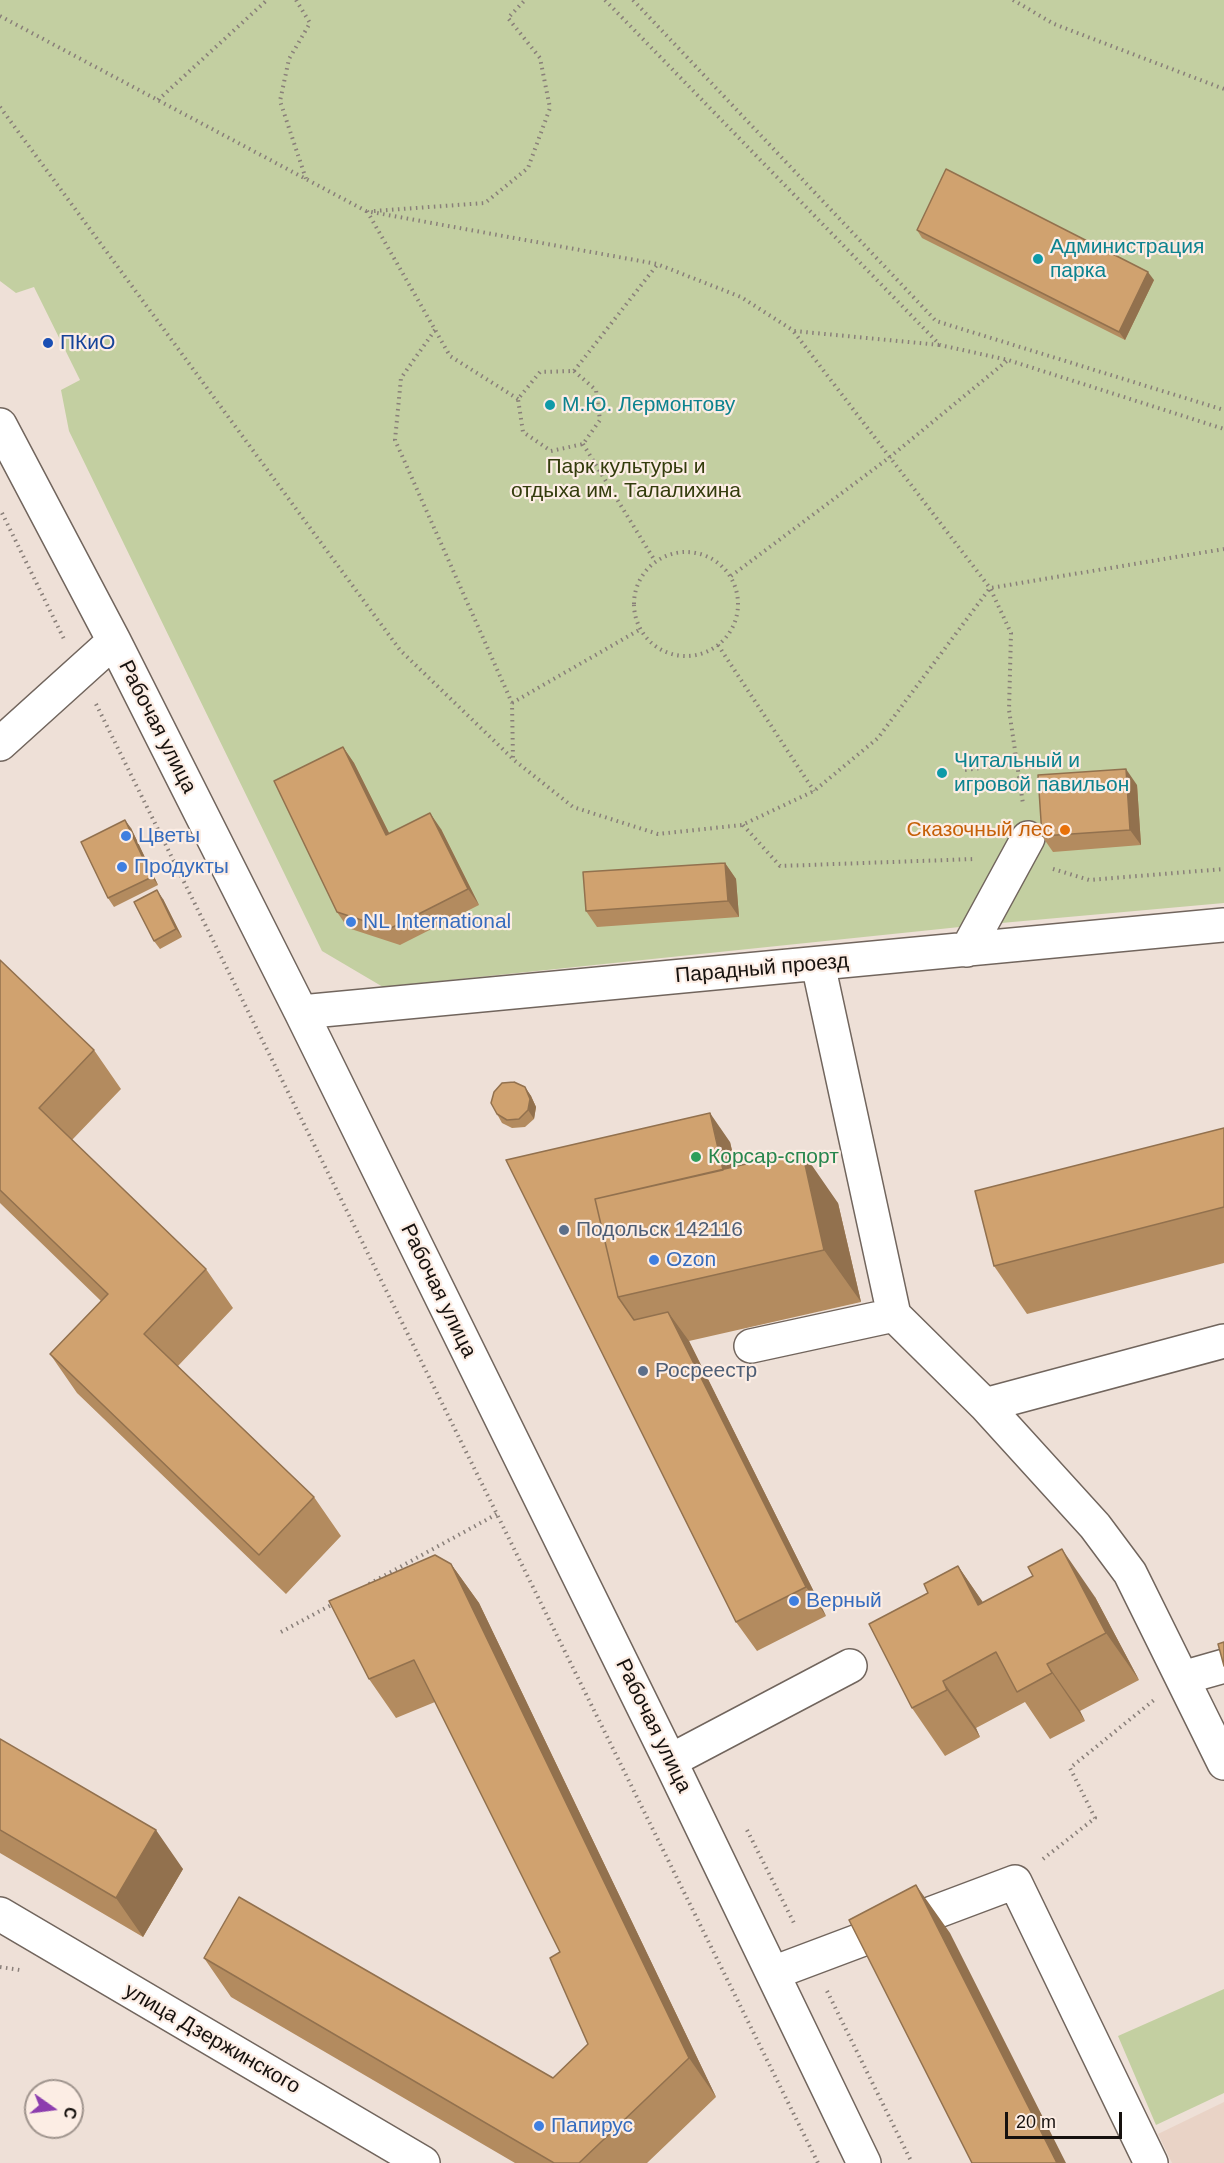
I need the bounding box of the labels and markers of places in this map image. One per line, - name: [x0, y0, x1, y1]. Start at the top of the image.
- place label: Администрация парка: [1050, 234, 1204, 284]
- marker: Администрация парка: [1031, 252, 1045, 266]
- place label: ПКиО: [60, 330, 115, 356]
- marker: ПКиО: [41, 336, 55, 350]
- place label: М.Ю. Лермонтову: [562, 392, 735, 418]
- marker: М.Ю. Лермонтову: [543, 398, 557, 412]
- place label: Читальный и игровой павильон: [954, 748, 1129, 798]
- marker: Читальный и игровой павильон: [935, 766, 949, 780]
- place label: Сказочный лес: [907, 817, 1053, 843]
- place label: Цветы: [138, 823, 200, 849]
- marker: Сказочный лес: [1058, 823, 1072, 837]
- marker: Цветы: [119, 829, 133, 843]
- place label: Продукты: [134, 854, 229, 880]
- marker: Продукты: [115, 860, 129, 874]
- place label: NL International: [363, 909, 511, 935]
- marker: NL International: [344, 915, 358, 929]
- place label: Корсар-спорт: [708, 1144, 839, 1170]
- marker: Корсар-спорт: [689, 1150, 703, 1164]
- place label: Подольск 142116: [576, 1217, 743, 1243]
- marker: Подольск 142116: [557, 1223, 571, 1237]
- place label: Ozon: [666, 1247, 716, 1273]
- marker: Ozon: [647, 1253, 661, 1267]
- place label: Росреестр: [655, 1358, 757, 1384]
- marker: Росреестр: [636, 1364, 650, 1378]
- place label: Верный: [806, 1588, 882, 1614]
- marker: Верный: [787, 1594, 801, 1608]
- place label: Папирус: [551, 2113, 633, 2139]
- marker: Папирус: [532, 2119, 546, 2133]

